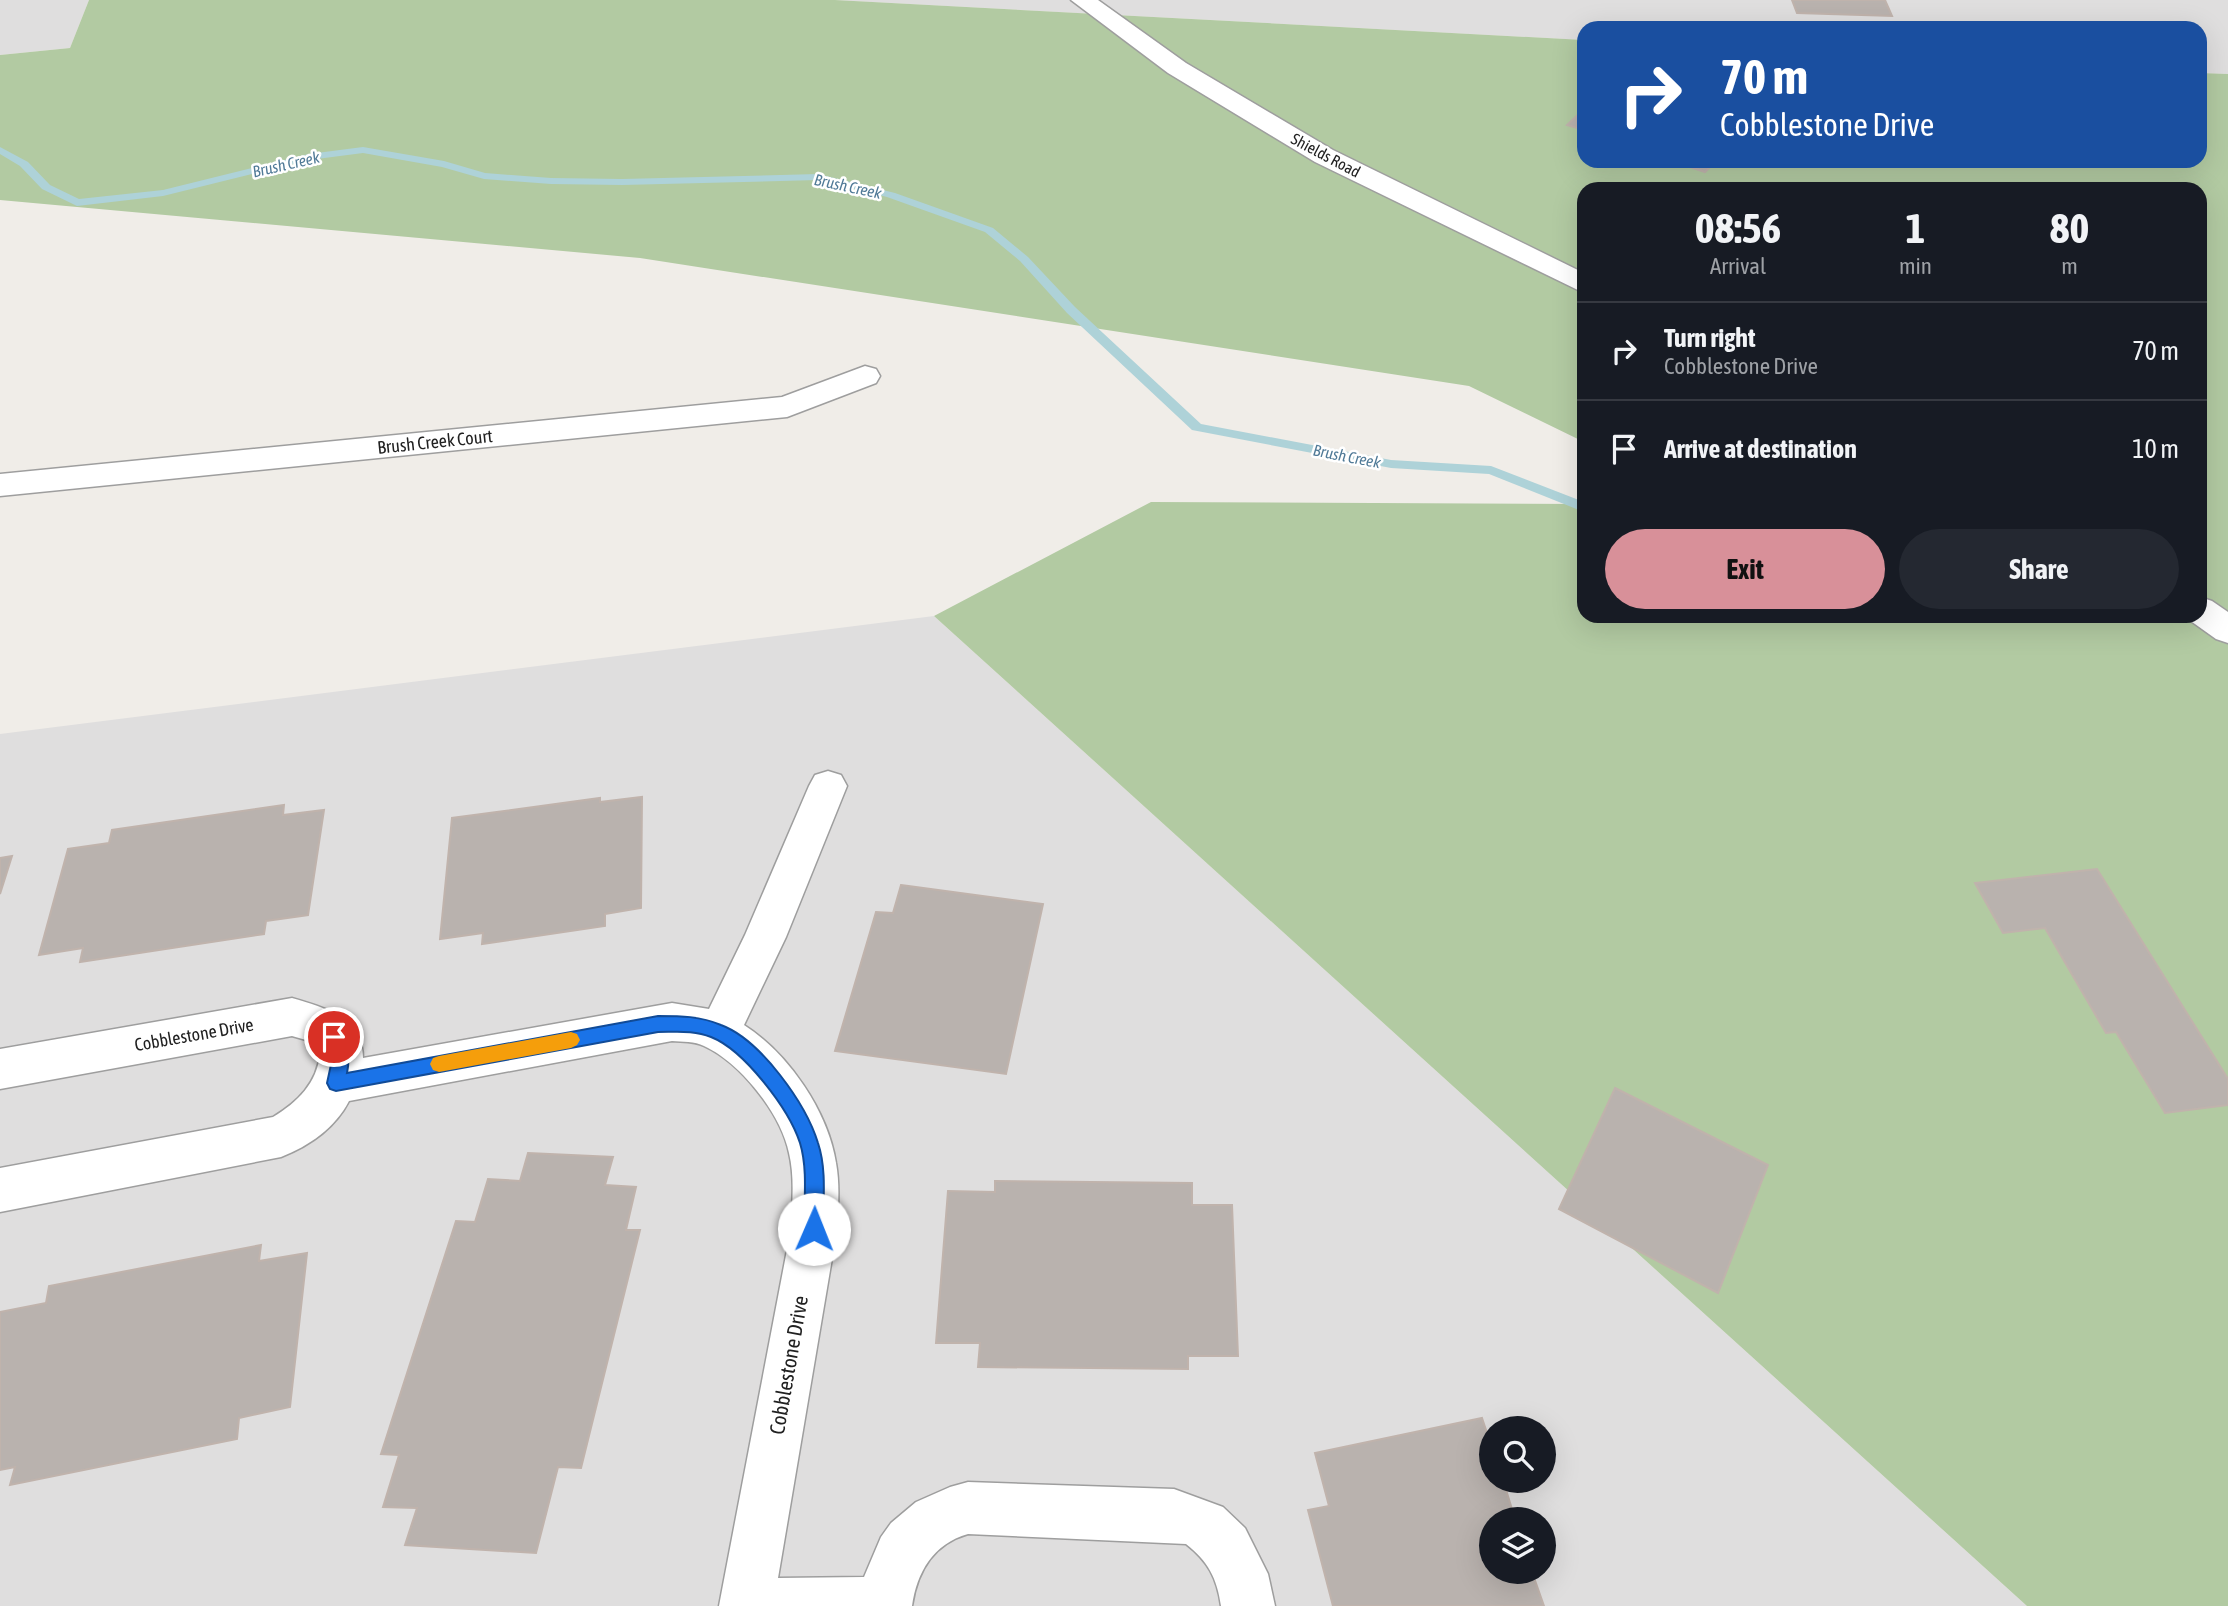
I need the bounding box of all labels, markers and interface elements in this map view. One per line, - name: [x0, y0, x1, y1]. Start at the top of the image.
- text: 70 m: [1720, 48, 1808, 104]
- icon: right: [1605, 49, 1696, 140]
- text: Cobblestone Drive: [1720, 106, 1934, 143]
- street label: Shields Road: [1288, 129, 1364, 181]
- water label: Brush Creek: [251, 147, 322, 180]
- water label: Brush Creek: [813, 170, 884, 202]
- text: 08:56: [1695, 204, 1781, 252]
- text: 1: [1906, 204, 1925, 252]
- text: 80: [2050, 204, 2089, 252]
- text: Arrival: [1710, 253, 1766, 279]
- text: min: [1899, 253, 1932, 279]
- text: m: [2061, 253, 2078, 279]
- text: Turn right: [1664, 323, 1755, 353]
- icon: right: [1605, 332, 1643, 370]
- text: 70 m: [2132, 336, 2179, 366]
- text: Cobblestone Drive: [1664, 353, 1818, 379]
- street label: Brush Creek Court: [376, 425, 494, 458]
- icon: arrive: [1605, 430, 1643, 468]
- text: Arrive at destination: [1664, 434, 1857, 464]
- text: 10 m: [2132, 434, 2179, 464]
- water label: Brush Creek: [1312, 441, 1383, 472]
- button: Exit: [1605, 529, 1885, 609]
- button: Share: [1899, 529, 2179, 609]
- pin: [304, 1007, 364, 1067]
- street label: Cobblestone Drive: [133, 1014, 255, 1055]
- icon: arrive: [315, 1018, 353, 1056]
- position arrow: [777, 1192, 851, 1266]
- street label: Cobblestone Drive: [764, 1294, 812, 1436]
- map controls: [1479, 1416, 1556, 1584]
- button: search: [1479, 1416, 1556, 1493]
- button: layers: [1479, 1507, 1556, 1584]

